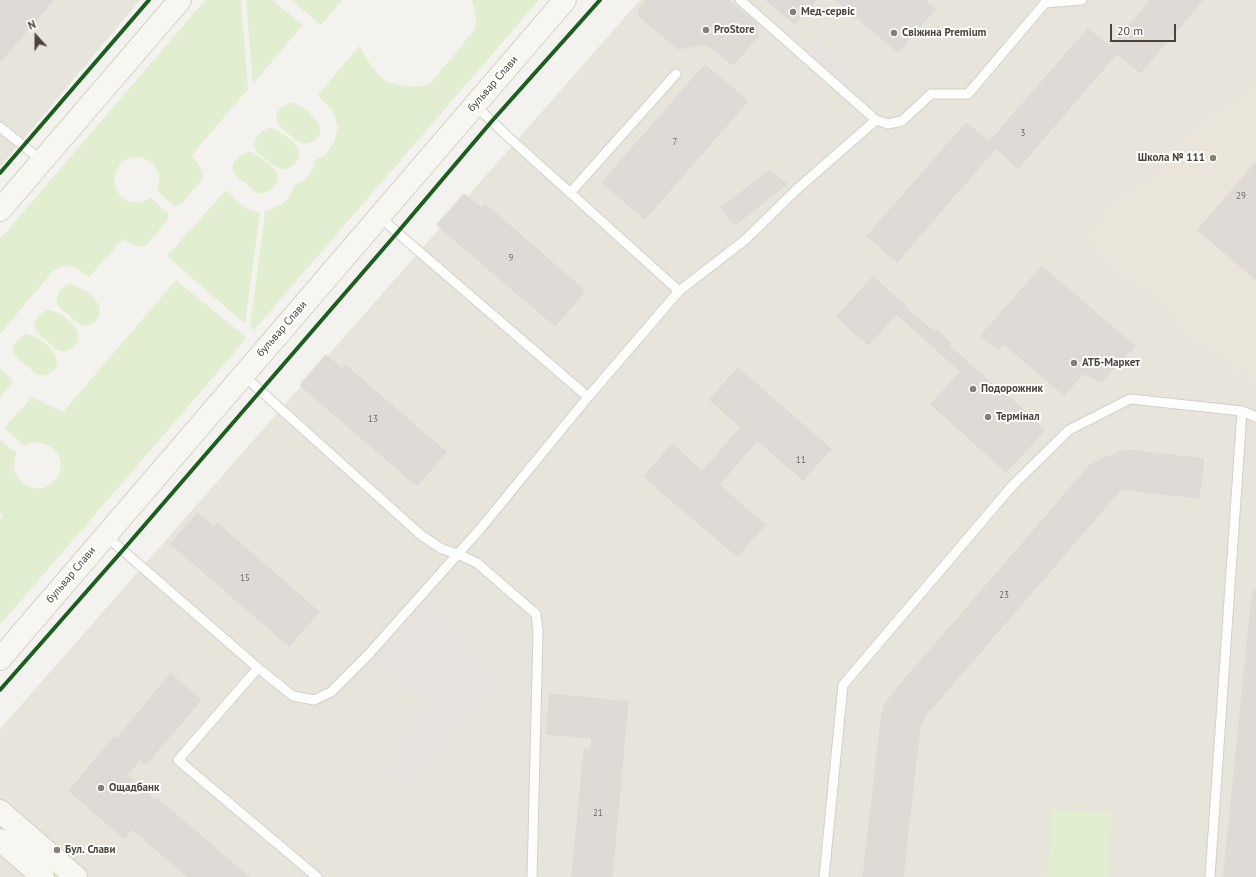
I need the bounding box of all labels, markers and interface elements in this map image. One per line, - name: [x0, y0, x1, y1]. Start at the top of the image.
- place label: Мед-сервіс: [801, 5, 855, 19]
- marker: Мед-сервіс: [788, 7, 798, 17]
- north arrow: [16, 16, 56, 56]
- scale bar: [1112, 16, 1178, 42]
- text: N: [26, 17, 38, 33]
- place label: ProStore: [714, 23, 755, 37]
- text: 20 m: [1117, 23, 1143, 38]
- marker: ProStore: [701, 25, 711, 35]
- place label: Свіжина Premium: [902, 26, 986, 40]
- marker: Свіжина Premium: [889, 28, 899, 38]
- street label: бульвар Слави: [465, 53, 521, 115]
- house number: 3: [1021, 128, 1025, 138]
- house number: 7: [673, 137, 677, 147]
- place label: Школа № 111: [1138, 151, 1205, 165]
- marker: Школа № 111: [1208, 153, 1218, 163]
- house number: 29: [1236, 191, 1246, 201]
- house number: 9: [509, 253, 513, 263]
- street label: бульвар Слави: [254, 298, 310, 360]
- place label: АТБ-Маркет: [1082, 356, 1140, 370]
- marker: АТБ-Маркет: [1069, 358, 1079, 368]
- place label: Подорожник: [981, 382, 1043, 396]
- marker: Подорожник: [968, 384, 978, 394]
- place label: Термінал: [996, 410, 1040, 424]
- marker: Термінал: [983, 412, 993, 422]
- house number: 13: [368, 414, 378, 424]
- house number: 11: [796, 455, 806, 465]
- street label: бульвар Слави: [44, 544, 98, 606]
- house number: 15: [240, 573, 250, 583]
- house number: 23: [999, 590, 1009, 600]
- place label: Ощадбанк: [109, 781, 159, 795]
- marker: Ощадбанк: [96, 783, 106, 793]
- house number: 21: [593, 808, 603, 818]
- place label: Бул. Слави: [65, 843, 115, 857]
- marker: Бул. Слави: [52, 845, 62, 855]

